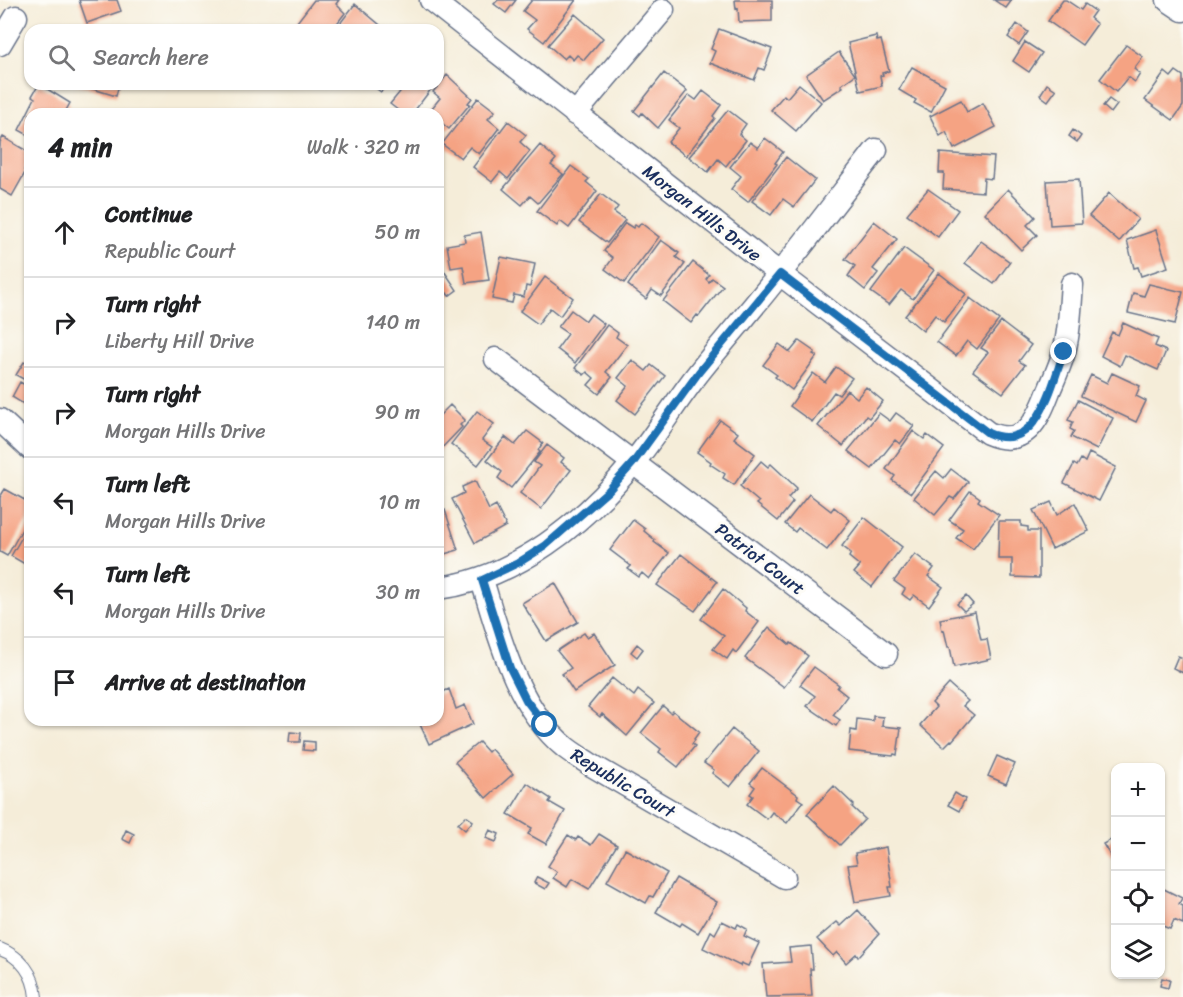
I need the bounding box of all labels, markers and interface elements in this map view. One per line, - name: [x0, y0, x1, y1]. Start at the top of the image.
- search box: [24, 24, 444, 90]
- text: Search here: [93, 38, 209, 77]
- icon: search: [45, 41, 78, 74]
- text: 4 min: [48, 124, 112, 170]
- text: Walk · 320 m: [307, 130, 420, 165]
- street label: Morgan Hills Drive: [635, 156, 769, 270]
- text: Continue: [105, 195, 193, 234]
- text: 50 m: [375, 215, 420, 250]
- icon: ahead: [48, 216, 81, 249]
- text: Republic Court: [105, 234, 235, 269]
- text: Turn right: [105, 285, 200, 324]
- text: 140 m: [366, 305, 420, 340]
- icon: right: [48, 306, 81, 339]
- text: Liberty Hill Drive: [105, 324, 254, 359]
- route end: [1050, 338, 1076, 364]
- text: Turn right: [105, 375, 200, 414]
- text: 90 m: [375, 395, 420, 430]
- icon: right: [48, 396, 81, 429]
- text: Morgan Hills Drive: [105, 414, 266, 449]
- text: Turn left: [105, 465, 190, 504]
- text: 10 m: [378, 485, 420, 520]
- icon: left: [48, 486, 81, 519]
- text: Morgan Hills Drive: [105, 504, 266, 539]
- street label: Patriot Court: [708, 514, 812, 604]
- text: Turn left: [105, 555, 190, 594]
- text: 30 m: [376, 575, 420, 610]
- icon: left: [48, 576, 81, 609]
- text: Morgan Hills Drive: [105, 594, 266, 629]
- text: Arrive at destination: [105, 663, 306, 702]
- icon: arrive: [48, 666, 81, 699]
- route start: [531, 711, 557, 737]
- street label: Republic Court: [564, 739, 682, 827]
- map controls: [1111, 763, 1165, 979]
- button: +: [1111, 763, 1165, 817]
- button: −: [1111, 817, 1165, 871]
- button: locate: [1111, 871, 1165, 925]
- button: layers: [1111, 925, 1165, 979]

